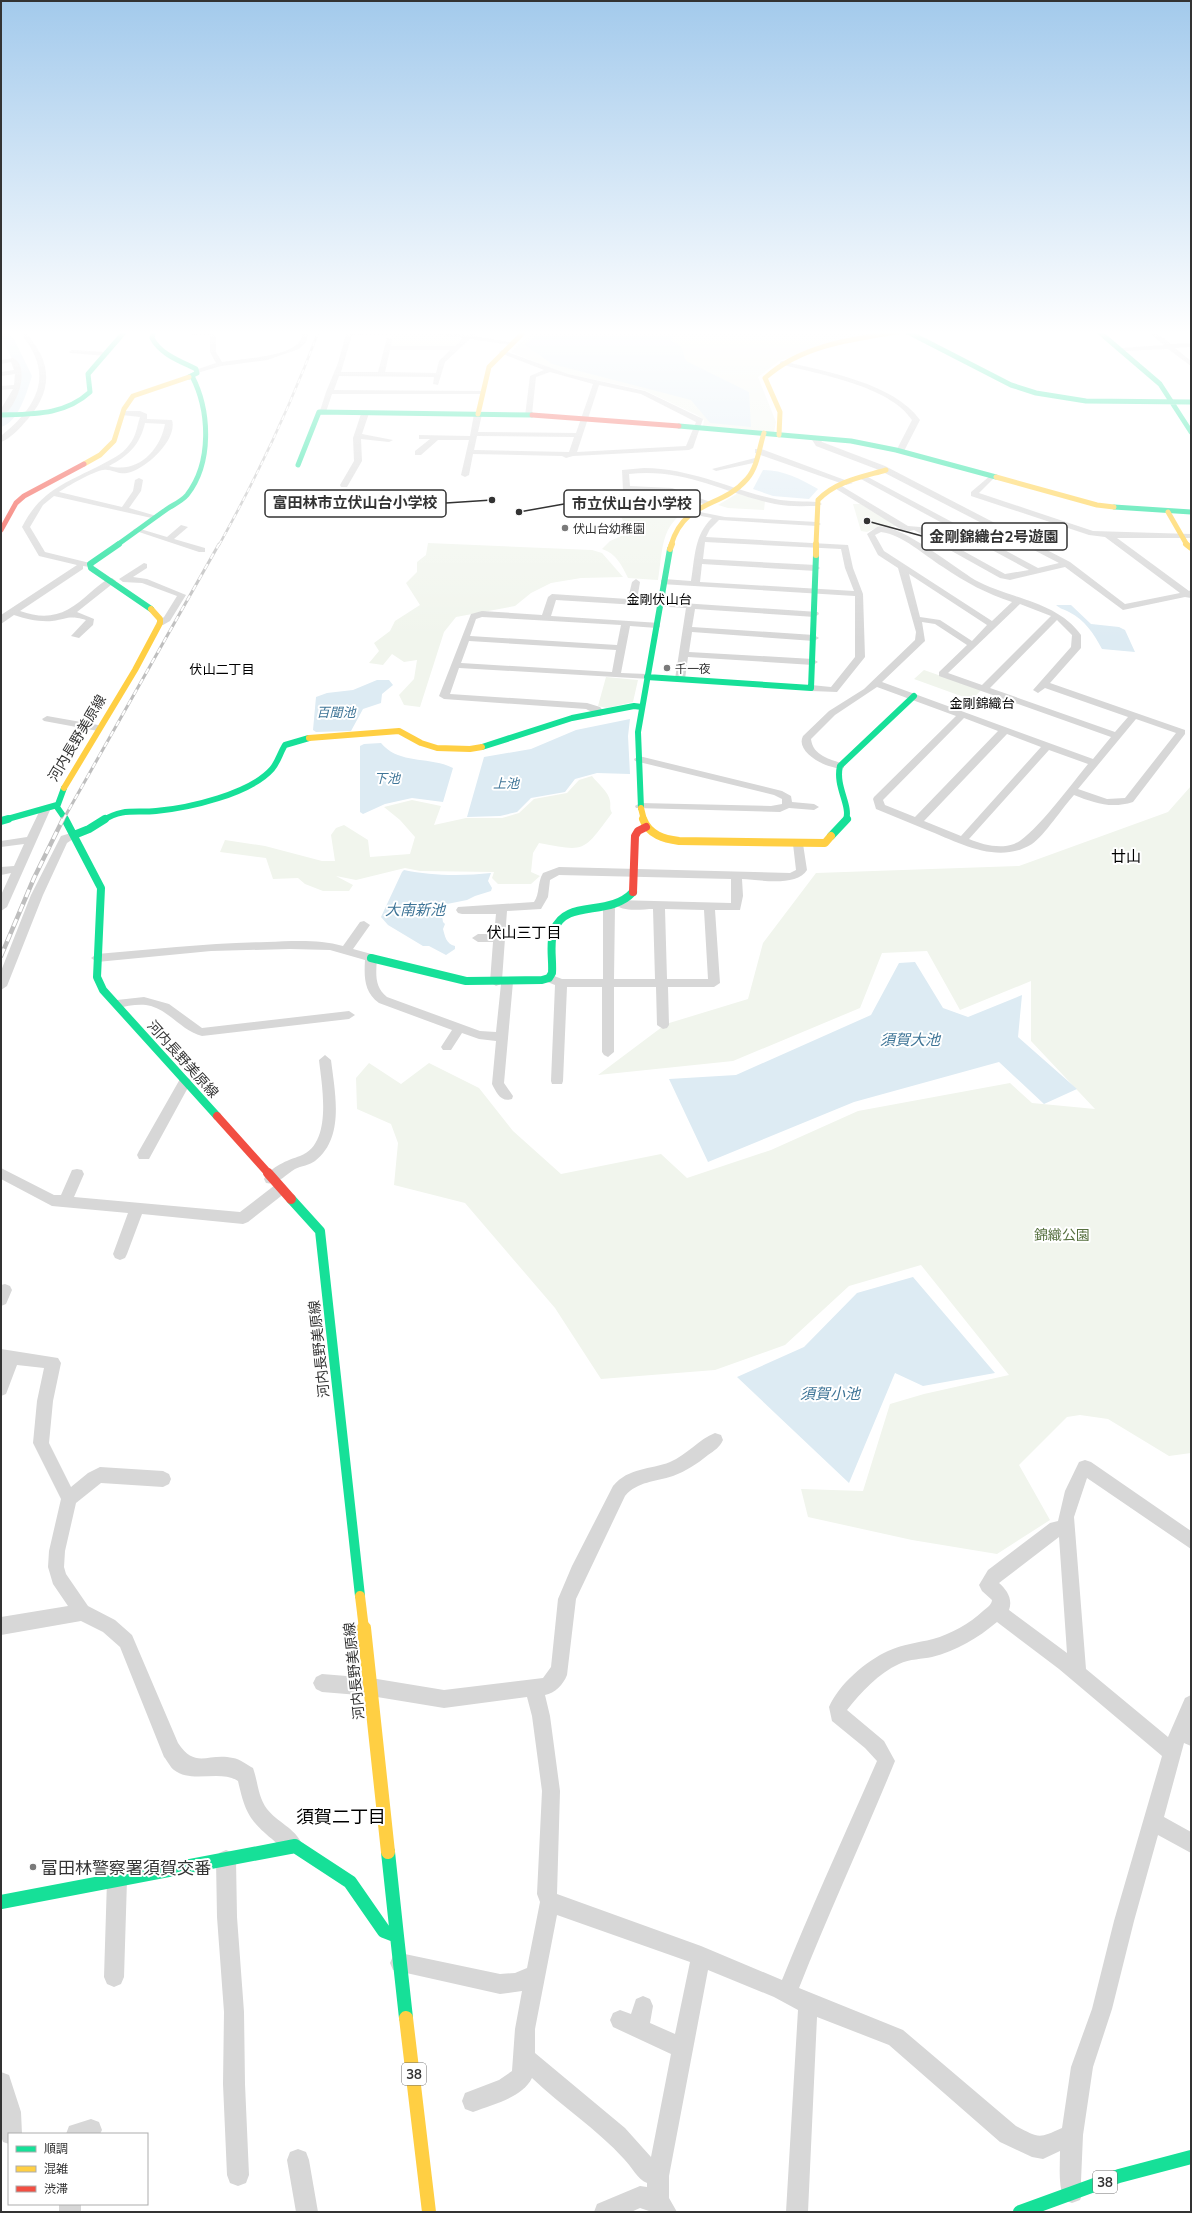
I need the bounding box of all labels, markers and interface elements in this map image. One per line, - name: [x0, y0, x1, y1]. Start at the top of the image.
- callout: 富田林市立伏山台小学校: [265, 490, 446, 517]
- callout: 市立伏山台小学校: [564, 490, 700, 517]
- text: 富田林市立伏山台小学校: [272, 493, 438, 512]
- text: 市立伏山台小学校: [572, 494, 692, 513]
- place label: 伏山台幼稚園: [573, 521, 645, 536]
- marker: 伏山台幼稚園: [560, 523, 570, 533]
- callout: 金剛錦織台2号遊園: [922, 523, 1067, 550]
- text: 金剛錦織台2号遊園: [929, 527, 1059, 546]
- district label: 金剛伏山台: [626, 591, 692, 607]
- district label: 伏山二丁目: [189, 661, 255, 677]
- place label: 千一夜: [675, 661, 711, 676]
- marker: 千一夜: [662, 663, 672, 673]
- street label: 河内長野美原線: [44, 691, 110, 785]
- district label: 金剛錦織台: [949, 695, 1015, 711]
- water label: 百聞池: [316, 704, 357, 720]
- water label: 下池: [374, 770, 402, 786]
- water label: 上池: [493, 775, 521, 791]
- district label: 廿山: [1111, 847, 1141, 866]
- water label: 大南新池: [385, 900, 447, 919]
- district label: 伏山三丁目: [486, 923, 562, 942]
- street label: 河内長野美原線: [144, 1017, 222, 1101]
- water label: 須賀大池: [880, 1030, 942, 1049]
- park label: 錦織公園: [1034, 1226, 1090, 1244]
- street label: 河内長野美原線: [305, 1299, 333, 1399]
- water label: 須賀小池: [800, 1384, 862, 1403]
- street label: 河内長野美原線: [340, 1621, 368, 1721]
- district label: 須賀二丁目: [296, 1805, 386, 1828]
- place label: 富田林警察署須賀交番: [41, 1857, 211, 1878]
- marker: 富田林警察署須賀交番: [28, 1862, 38, 1872]
- road number: 38: [402, 2063, 426, 2085]
- legend: [8, 2133, 148, 2205]
- text: 順調: [44, 2141, 68, 2156]
- text: 混雑: [44, 2161, 68, 2176]
- road number: 38: [1093, 2171, 1117, 2193]
- text: 渋滞: [44, 2181, 68, 2196]

